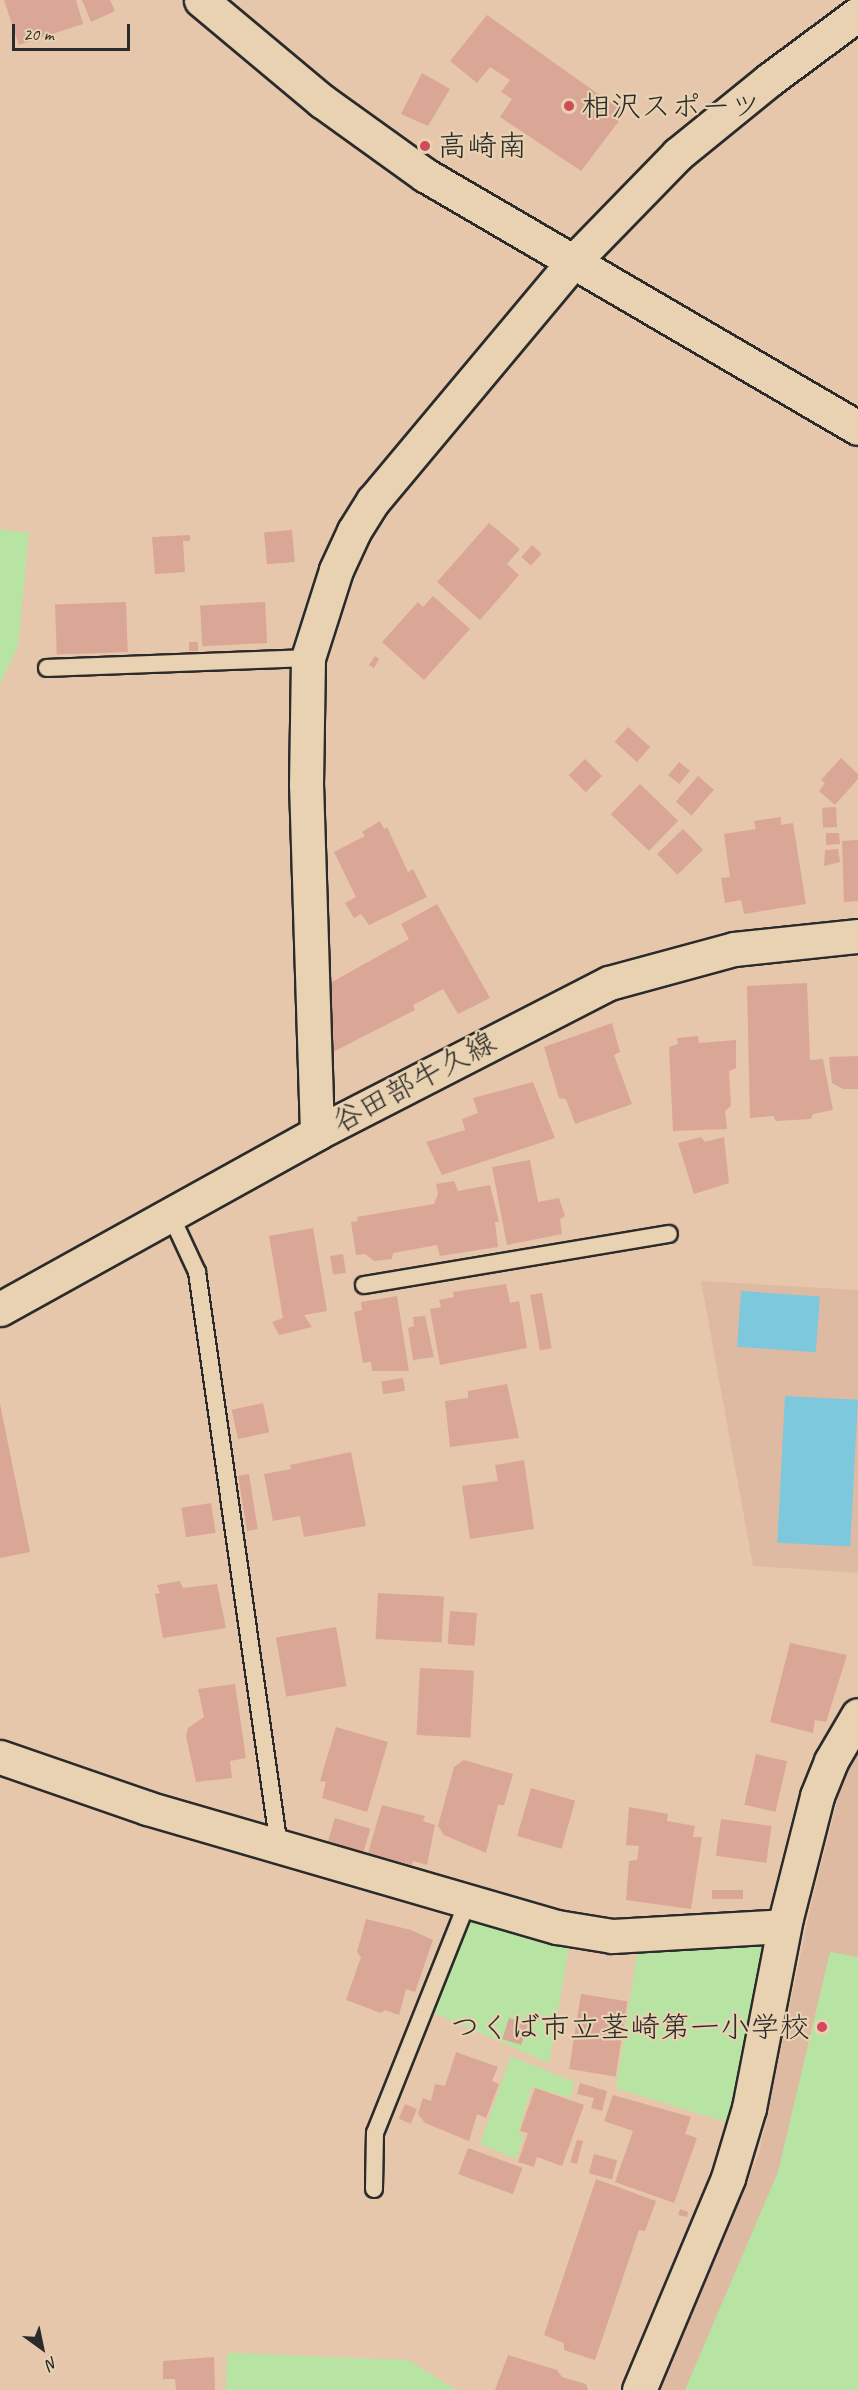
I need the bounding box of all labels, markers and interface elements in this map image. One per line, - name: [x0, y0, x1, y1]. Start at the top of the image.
- scale bar: [15, 12, 134, 50]
- text: 20 m: [23, 23, 54, 45]
- place label: 相沢スポーツ: [581, 88, 761, 124]
- marker: 相沢スポーツ: [562, 99, 576, 113]
- place label: 高崎南: [437, 128, 527, 164]
- marker: 高崎南: [418, 139, 432, 153]
- street label: 谷田部牛久線: [326, 1024, 502, 1140]
- place label: つくば市立茎崎第一小学校: [450, 2009, 810, 2045]
- marker: つくば市立茎崎第一小学校: [815, 2020, 829, 2034]
- north arrow: [12, 2318, 72, 2378]
- text: N: [42, 2352, 61, 2374]

